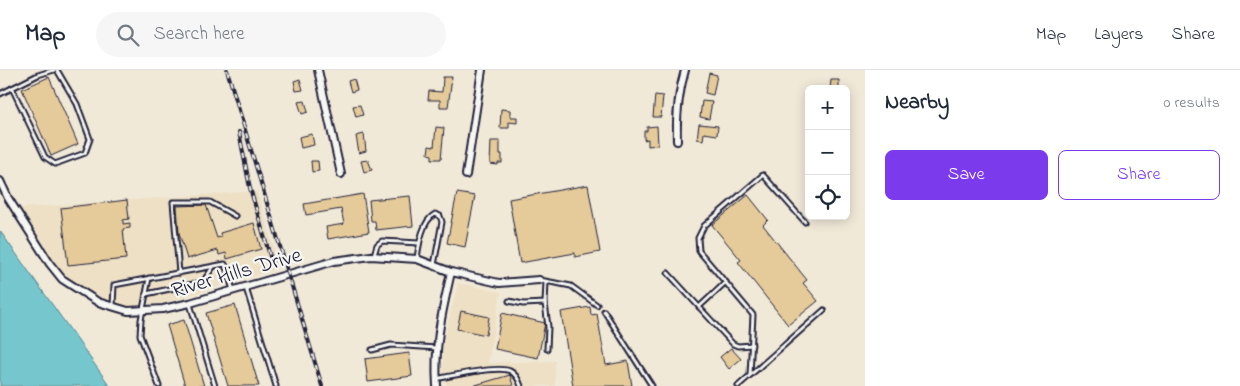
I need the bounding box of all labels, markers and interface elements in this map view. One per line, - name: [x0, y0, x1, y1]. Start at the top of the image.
- search box: [96, 12, 446, 57]
- text: Map: [25, 17, 66, 52]
- icon: search: [114, 21, 142, 49]
- text: Search here: [154, 21, 245, 48]
- text: Map: [1036, 22, 1066, 48]
- text: Layers: [1094, 22, 1144, 48]
- text: Share: [1172, 22, 1215, 48]
- map controls: [805, 85, 850, 220]
- button: +: [805, 85, 850, 130]
- text: Nearby: [885, 88, 949, 118]
- text: 0 results: [1164, 91, 1220, 115]
- button: −: [805, 130, 850, 175]
- button: Save: [885, 150, 1048, 200]
- button: Share: [1058, 150, 1220, 200]
- button: locate: [805, 175, 850, 220]
- street label: River Hills Drive: [168, 240, 306, 308]

